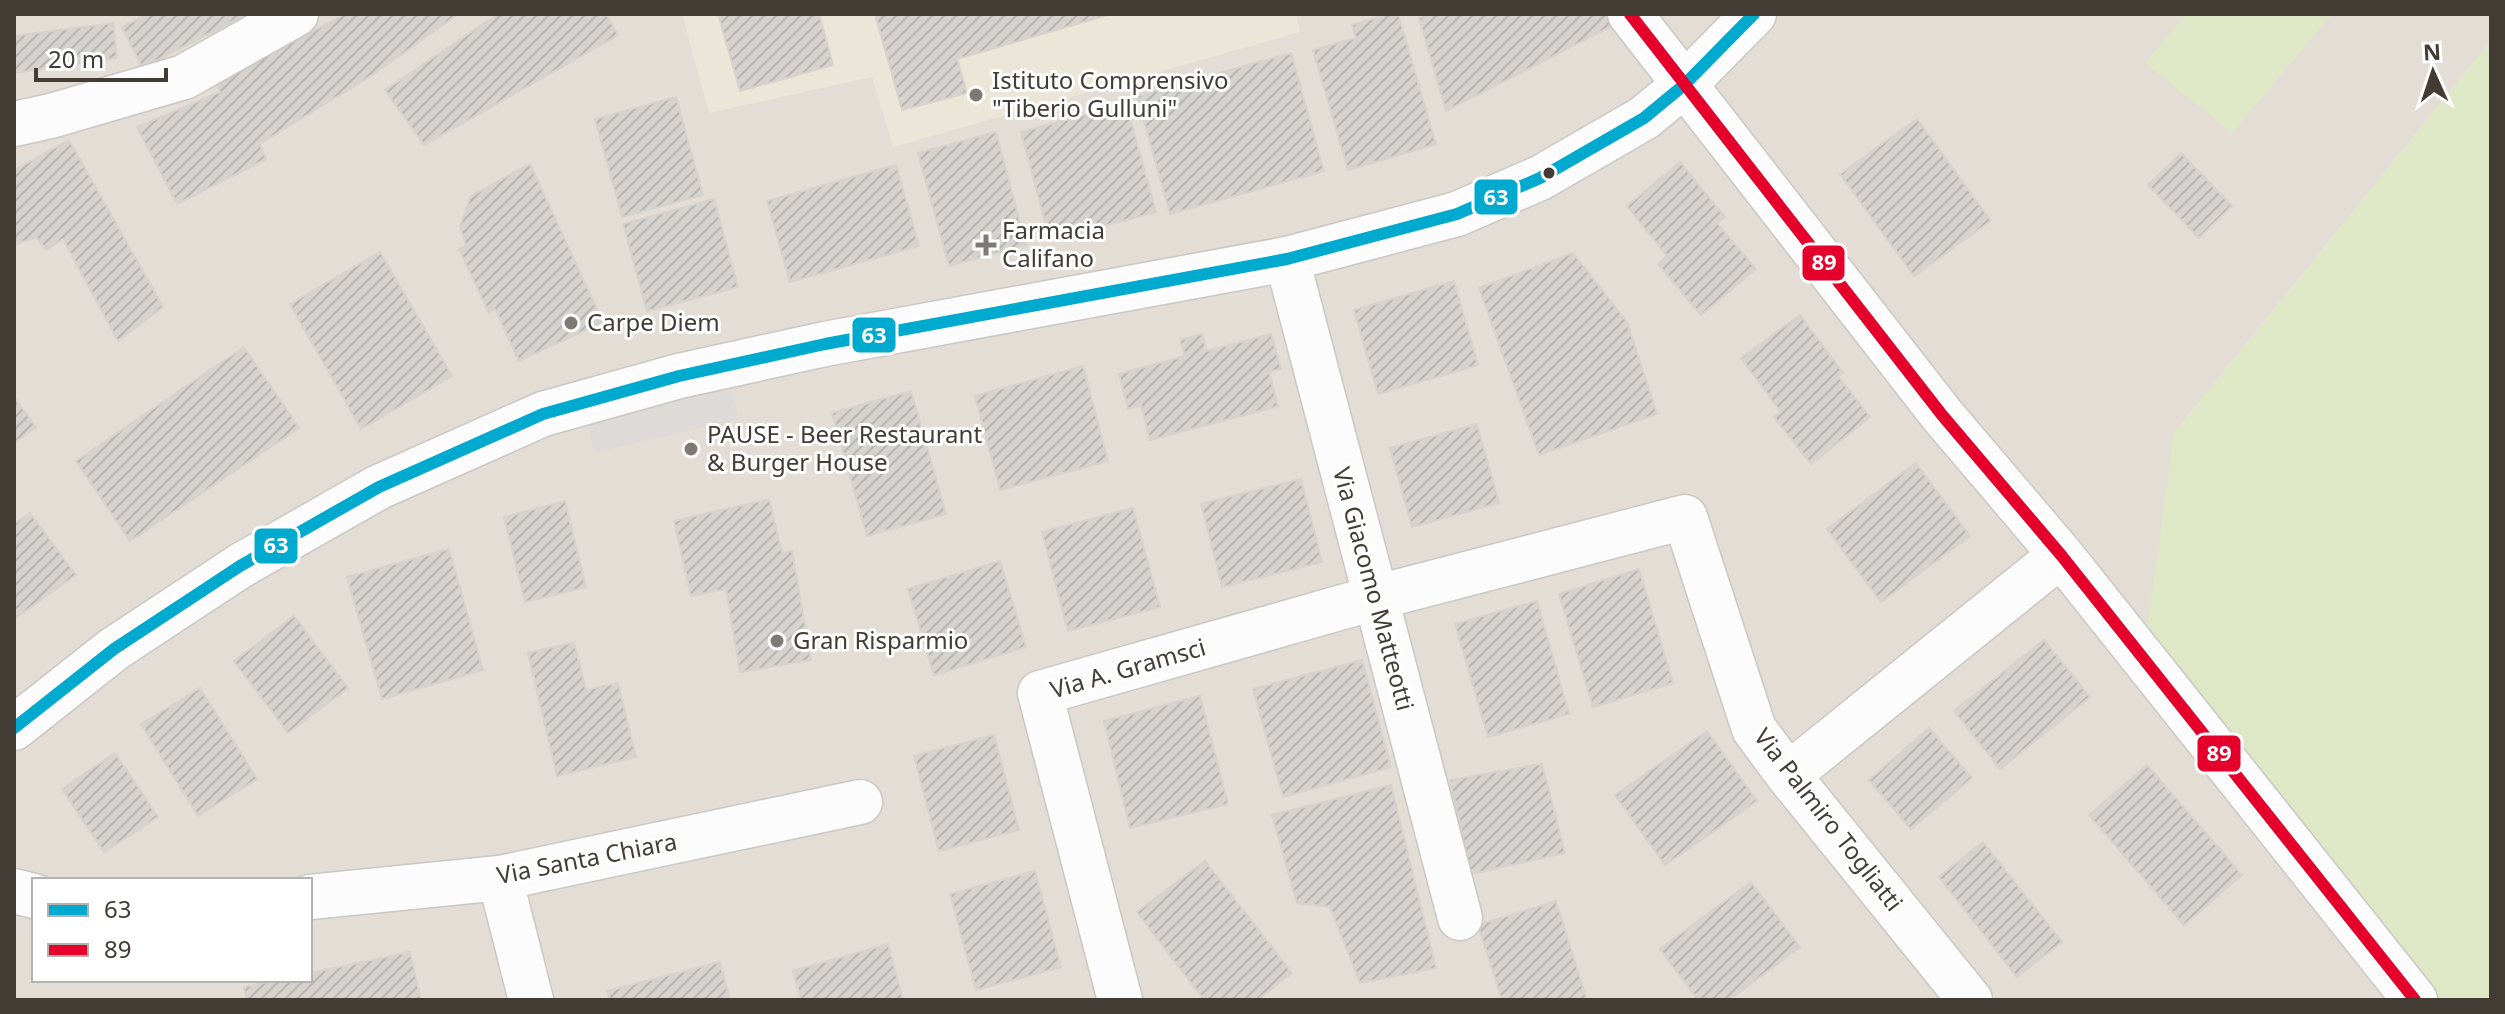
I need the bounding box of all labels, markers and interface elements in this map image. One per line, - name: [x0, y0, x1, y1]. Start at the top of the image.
- scale bar: [36, 32, 166, 82]
- north arrow: [2393, 32, 2473, 112]
- text: N: [2422, 36, 2442, 66]
- text: 20 m: [48, 42, 104, 75]
- place label: Istituto Comprensivo "Tiberio Gulluni": [992, 63, 1229, 124]
- marker: Istituto Comprensivo "Tiberio Gulluni": [967, 86, 985, 104]
- unlabelled marker: [1541, 165, 1557, 181]
- line badge: 63: [1473, 178, 1519, 216]
- text: 63: [1483, 181, 1509, 211]
- place label: Farmacia Califano: [1002, 213, 1105, 274]
- marker: Farmacia Califano: [977, 236, 995, 254]
- line badge: 89: [1801, 244, 1846, 282]
- text: 89: [1811, 246, 1837, 276]
- place label: Carpe Diem: [587, 305, 720, 338]
- marker: Carpe Diem: [562, 314, 580, 332]
- line badge: 63: [851, 316, 897, 354]
- text: 63: [861, 319, 887, 349]
- place label: PAUSE - Beer Restaurant & Burger House: [707, 417, 982, 478]
- marker: PAUSE - Beer Restaurant & Burger House: [682, 440, 700, 458]
- street label: Via Giacomo Matteotti: [1326, 463, 1423, 714]
- line badge: 63: [253, 527, 299, 565]
- text: 63: [263, 529, 289, 559]
- place label: Gran Risparmio: [793, 623, 968, 656]
- street label: Via A. Gramsci: [1046, 630, 1209, 706]
- marker: Gran Risparmio: [768, 632, 786, 650]
- street label: Via Palmiro Togliatti: [1747, 721, 1911, 917]
- line badge: 89: [2196, 734, 2242, 773]
- text: 89: [2206, 737, 2232, 767]
- street label: Via Santa Chiara: [494, 824, 680, 891]
- legend: [32, 878, 312, 982]
- text: 63: [104, 892, 131, 925]
- text: 89: [104, 932, 131, 965]

